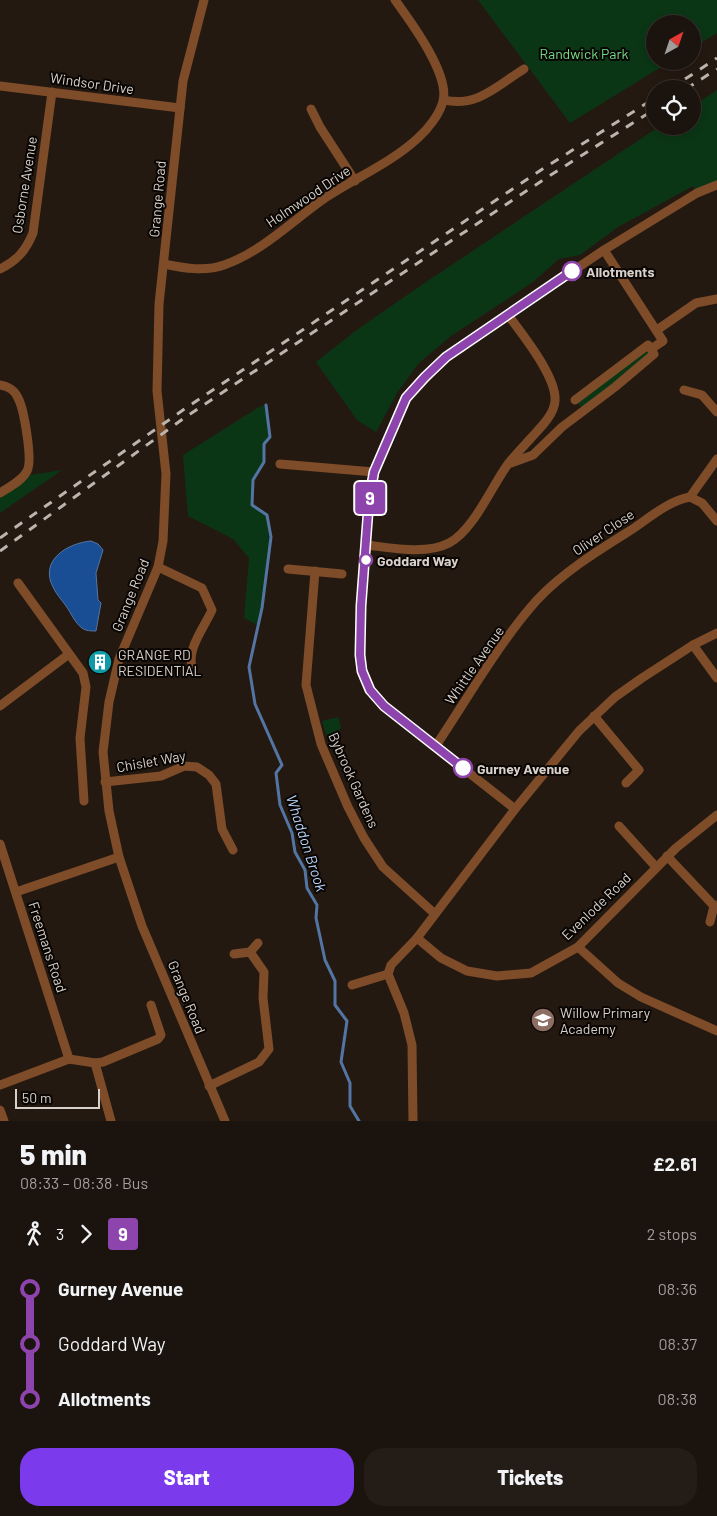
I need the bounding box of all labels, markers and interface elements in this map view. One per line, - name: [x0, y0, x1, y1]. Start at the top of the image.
- north arrow: [646, 15, 701, 70]
- map controls: [646, 15, 701, 135]
- park label: Randwick Park: [539, 45, 629, 62]
- street label: Windsor Drive: [49, 69, 135, 97]
- button: locate: [646, 80, 701, 135]
- street label: Osborne Avenue: [8, 135, 40, 235]
- street label: Grange Road: [145, 160, 169, 238]
- street label: Holmwood Drive: [263, 161, 353, 231]
- marker: Allotments: [562, 261, 582, 281]
- place label: Allotments: [586, 263, 654, 280]
- line badge: 9: [354, 482, 386, 514]
- text: 9: [365, 487, 375, 509]
- street label: Oliver Close: [569, 505, 637, 559]
- place label: Goddard Way: [377, 552, 458, 569]
- marker: Goddard Way: [359, 553, 373, 567]
- street label: Grange Road: [108, 556, 152, 634]
- street label: Whittle Avenue: [441, 623, 507, 707]
- place label: GRANGE RD RESIDENTIAL: [118, 646, 202, 679]
- building icon: GRANGE RD RESIDENTIAL: [87, 649, 113, 675]
- street label: Bybrook Gardens: [325, 730, 383, 831]
- street label: Chislet Way: [115, 746, 187, 775]
- marker: Gurney Avenue: [453, 758, 473, 778]
- place label: Gurney Avenue: [477, 760, 570, 777]
- water label: Whaddon Brook: [283, 792, 331, 894]
- street label: Evenlode Road: [558, 869, 634, 943]
- street label: Freemans Road: [25, 899, 71, 995]
- street label: Grange Road: [165, 958, 209, 1036]
- place label: Willow Primary Academy: [560, 1004, 651, 1037]
- school or university icon: Willow Primary Academy: [530, 1007, 556, 1033]
- scale bar: [15, 1086, 100, 1109]
- text: 50 m: [22, 1089, 51, 1106]
- text: 5 min: [20, 1137, 87, 1171]
- text: £2.61: [653, 1152, 697, 1175]
- text: 08:33 – 08:38 · Bus: [20, 1173, 148, 1192]
- icon: walk: [20, 1220, 48, 1248]
- icon: forward: [72, 1220, 100, 1248]
- text: 9: [118, 1223, 128, 1245]
- text: 3: [56, 1224, 64, 1243]
- text: 2 stops: [647, 1224, 697, 1243]
- text: Gurney Avenue: [58, 1277, 183, 1300]
- text: 08:36: [658, 1279, 697, 1298]
- text: Goddard Way: [58, 1332, 166, 1355]
- text: 08:37: [658, 1334, 697, 1353]
- text: Allotments: [58, 1387, 151, 1410]
- text: 08:38: [658, 1389, 697, 1408]
- button: Start: [20, 1448, 354, 1506]
- button: Tickets: [364, 1448, 697, 1506]

